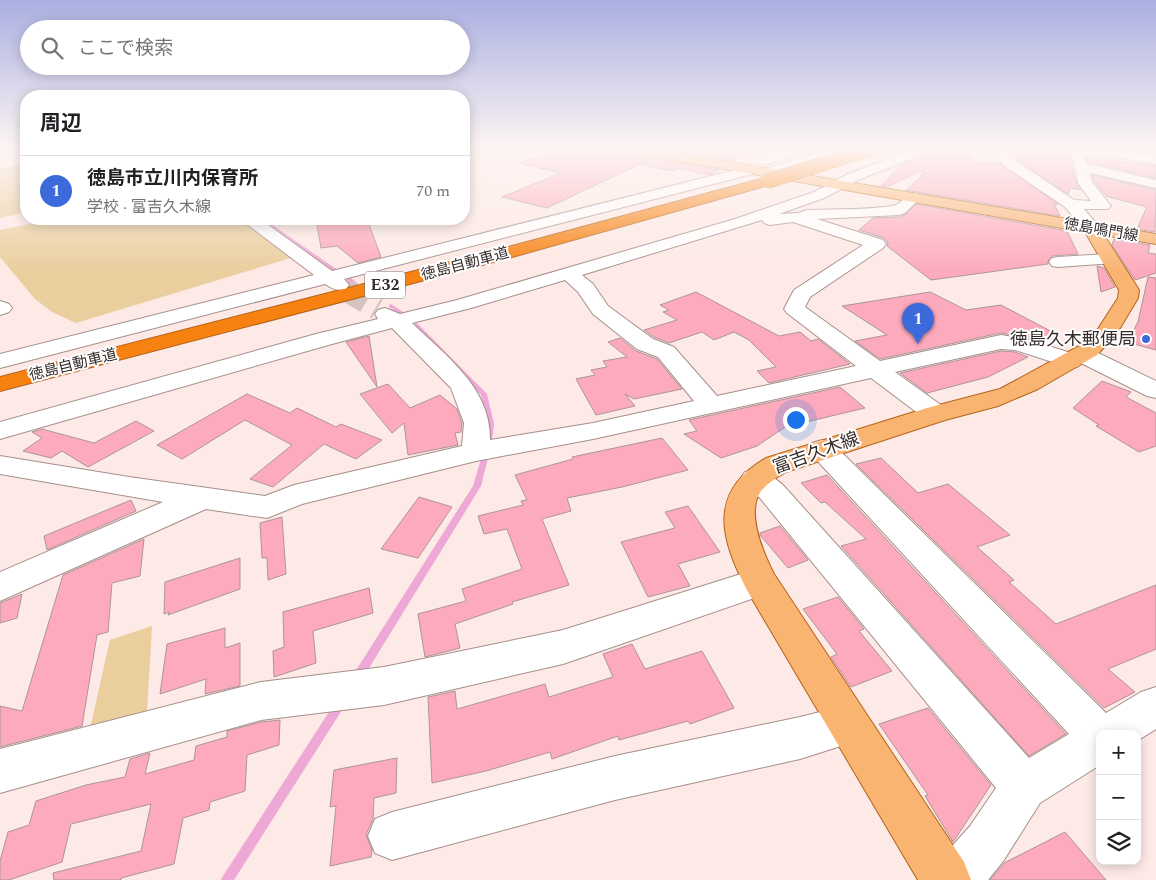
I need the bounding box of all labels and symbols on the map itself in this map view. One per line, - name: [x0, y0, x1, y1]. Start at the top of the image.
- street label: 徳島鳴門線: [1062, 212, 1140, 248]
- street label: 徳島自動車道: [419, 241, 511, 287]
- road number: E32: [365, 272, 405, 298]
- pin: 1: [902, 303, 934, 344]
- place label: 徳島久木郵便局: [1010, 326, 1136, 353]
- marker: 徳島久木郵便局: [1140, 333, 1152, 345]
- street label: 徳島自動車道: [27, 343, 119, 387]
- your location: [783, 407, 809, 433]
- street label: 富吉久木線: [769, 425, 863, 481]

